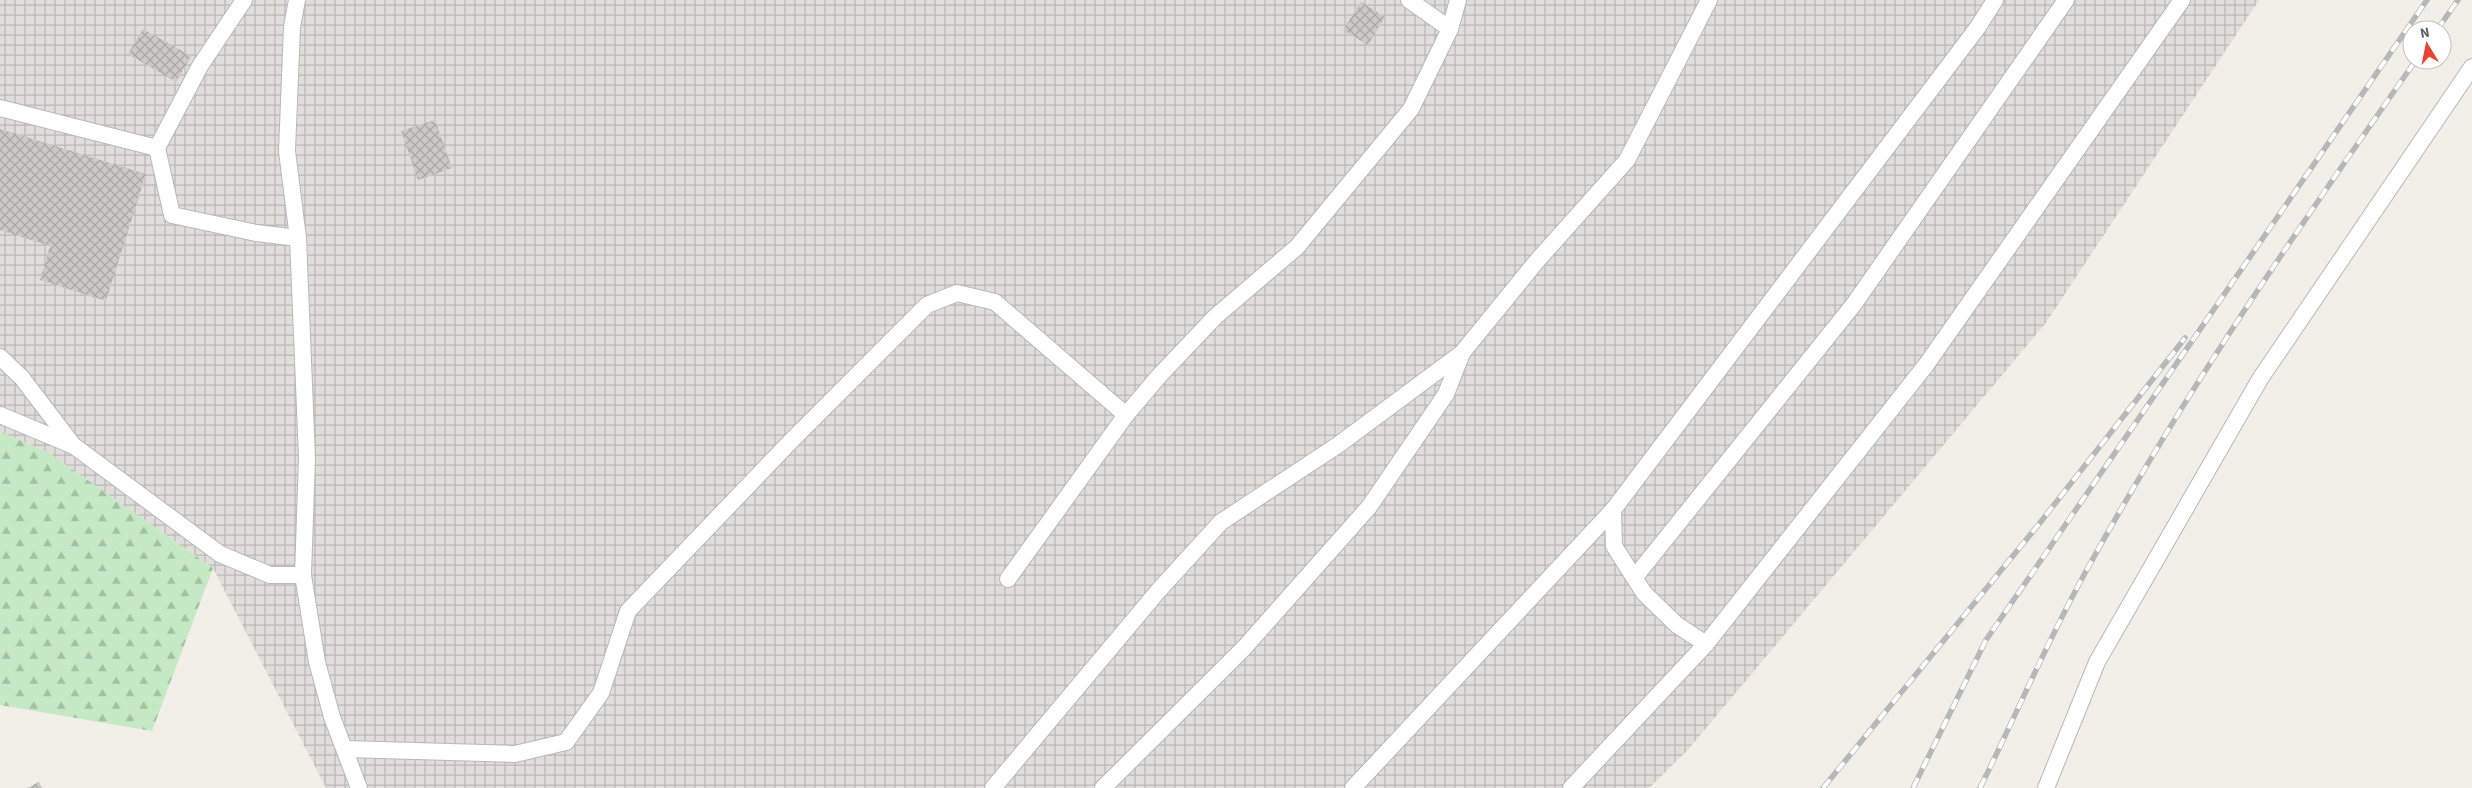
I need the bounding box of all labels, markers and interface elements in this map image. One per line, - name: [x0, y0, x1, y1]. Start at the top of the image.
- north arrow: [2402, 20, 2452, 70]
- text: N: [2419, 23, 2431, 44]

